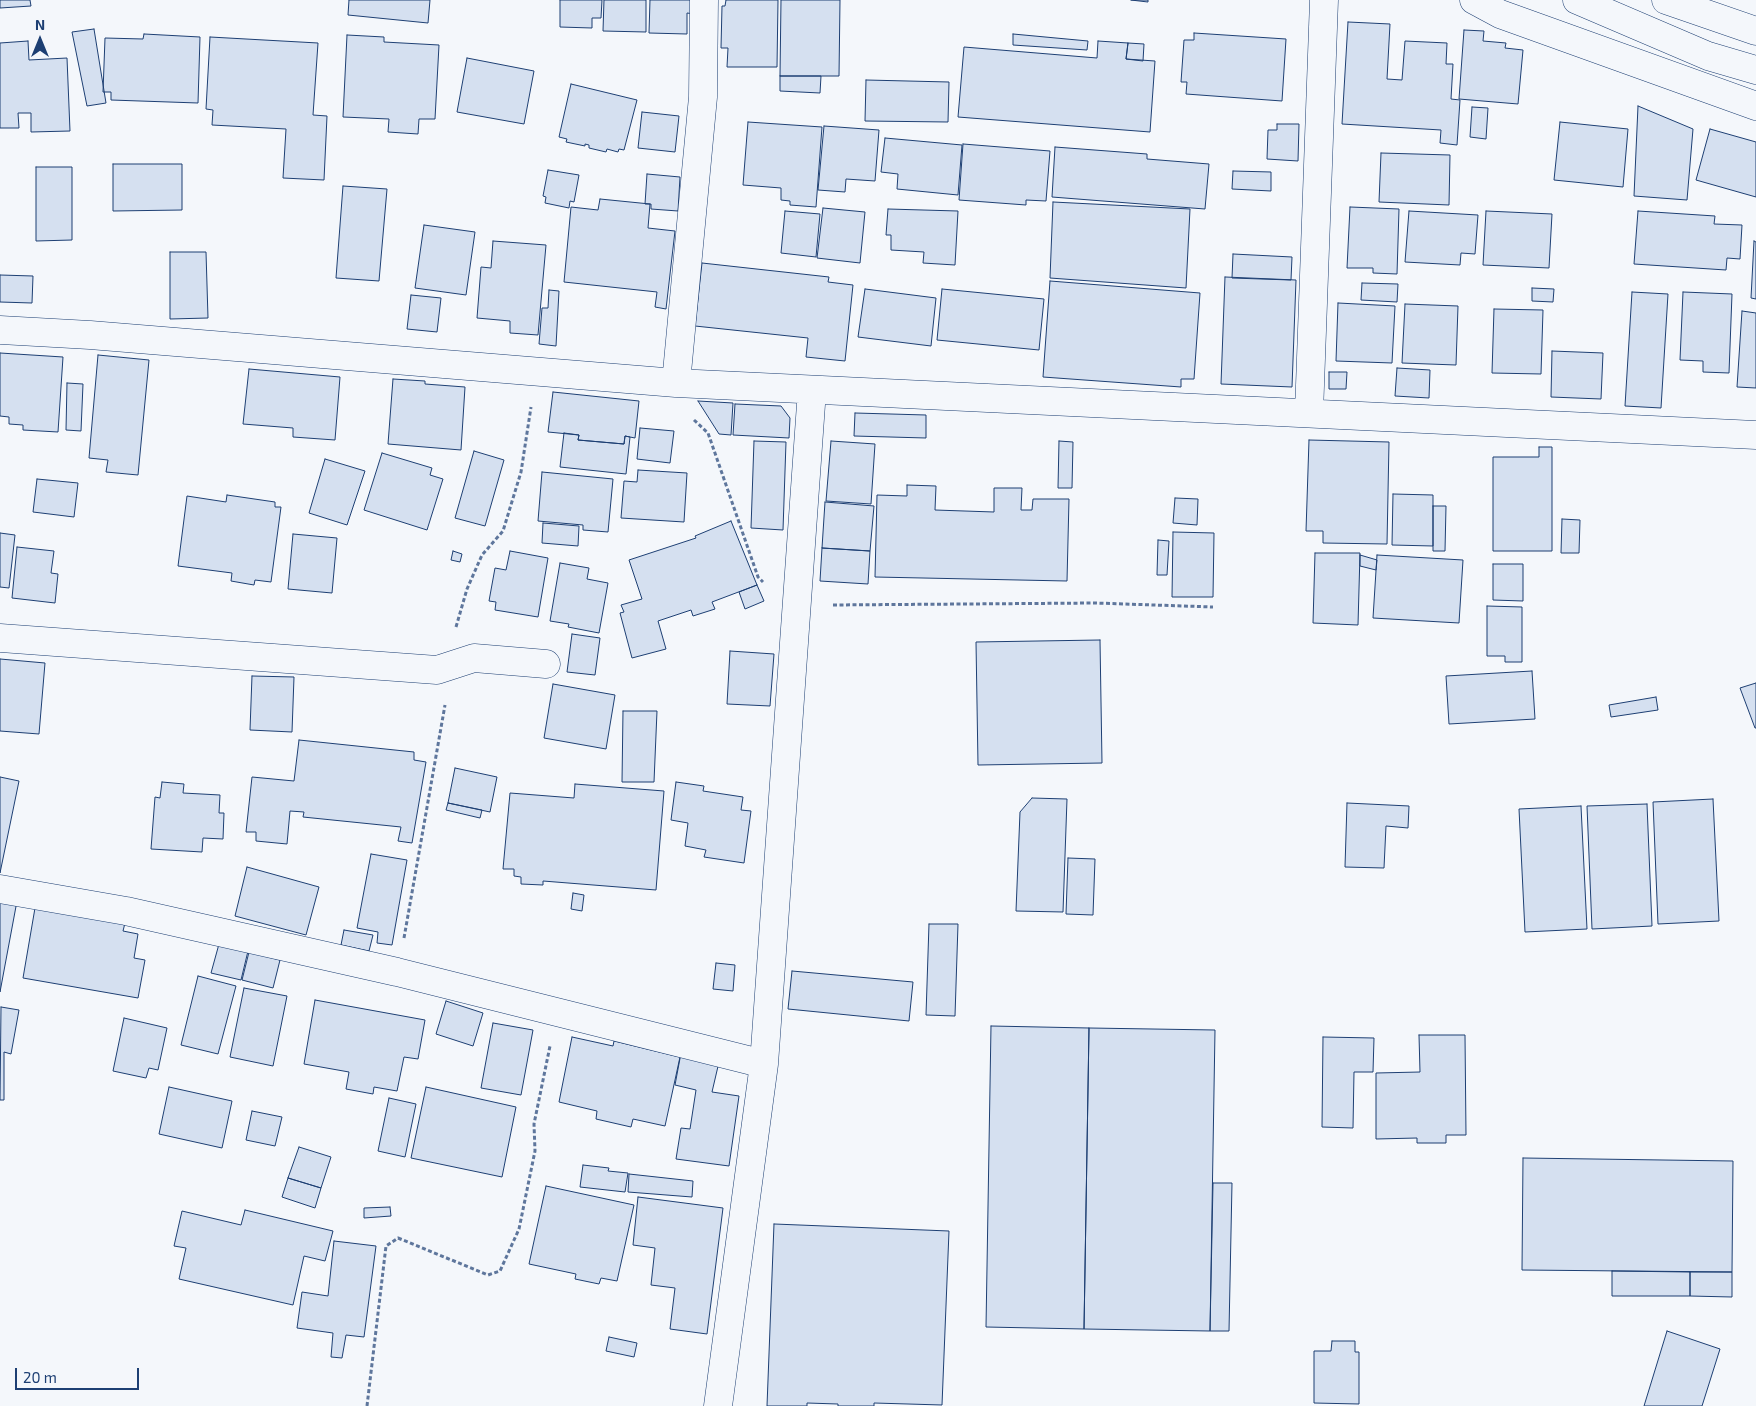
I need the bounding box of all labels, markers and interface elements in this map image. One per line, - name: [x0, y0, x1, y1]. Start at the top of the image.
- north arrow: [15, 15, 65, 65]
- text: N: [35, 16, 45, 33]
- scale bar: [18, 1358, 141, 1390]
- text: 20 m: [23, 1368, 57, 1386]

